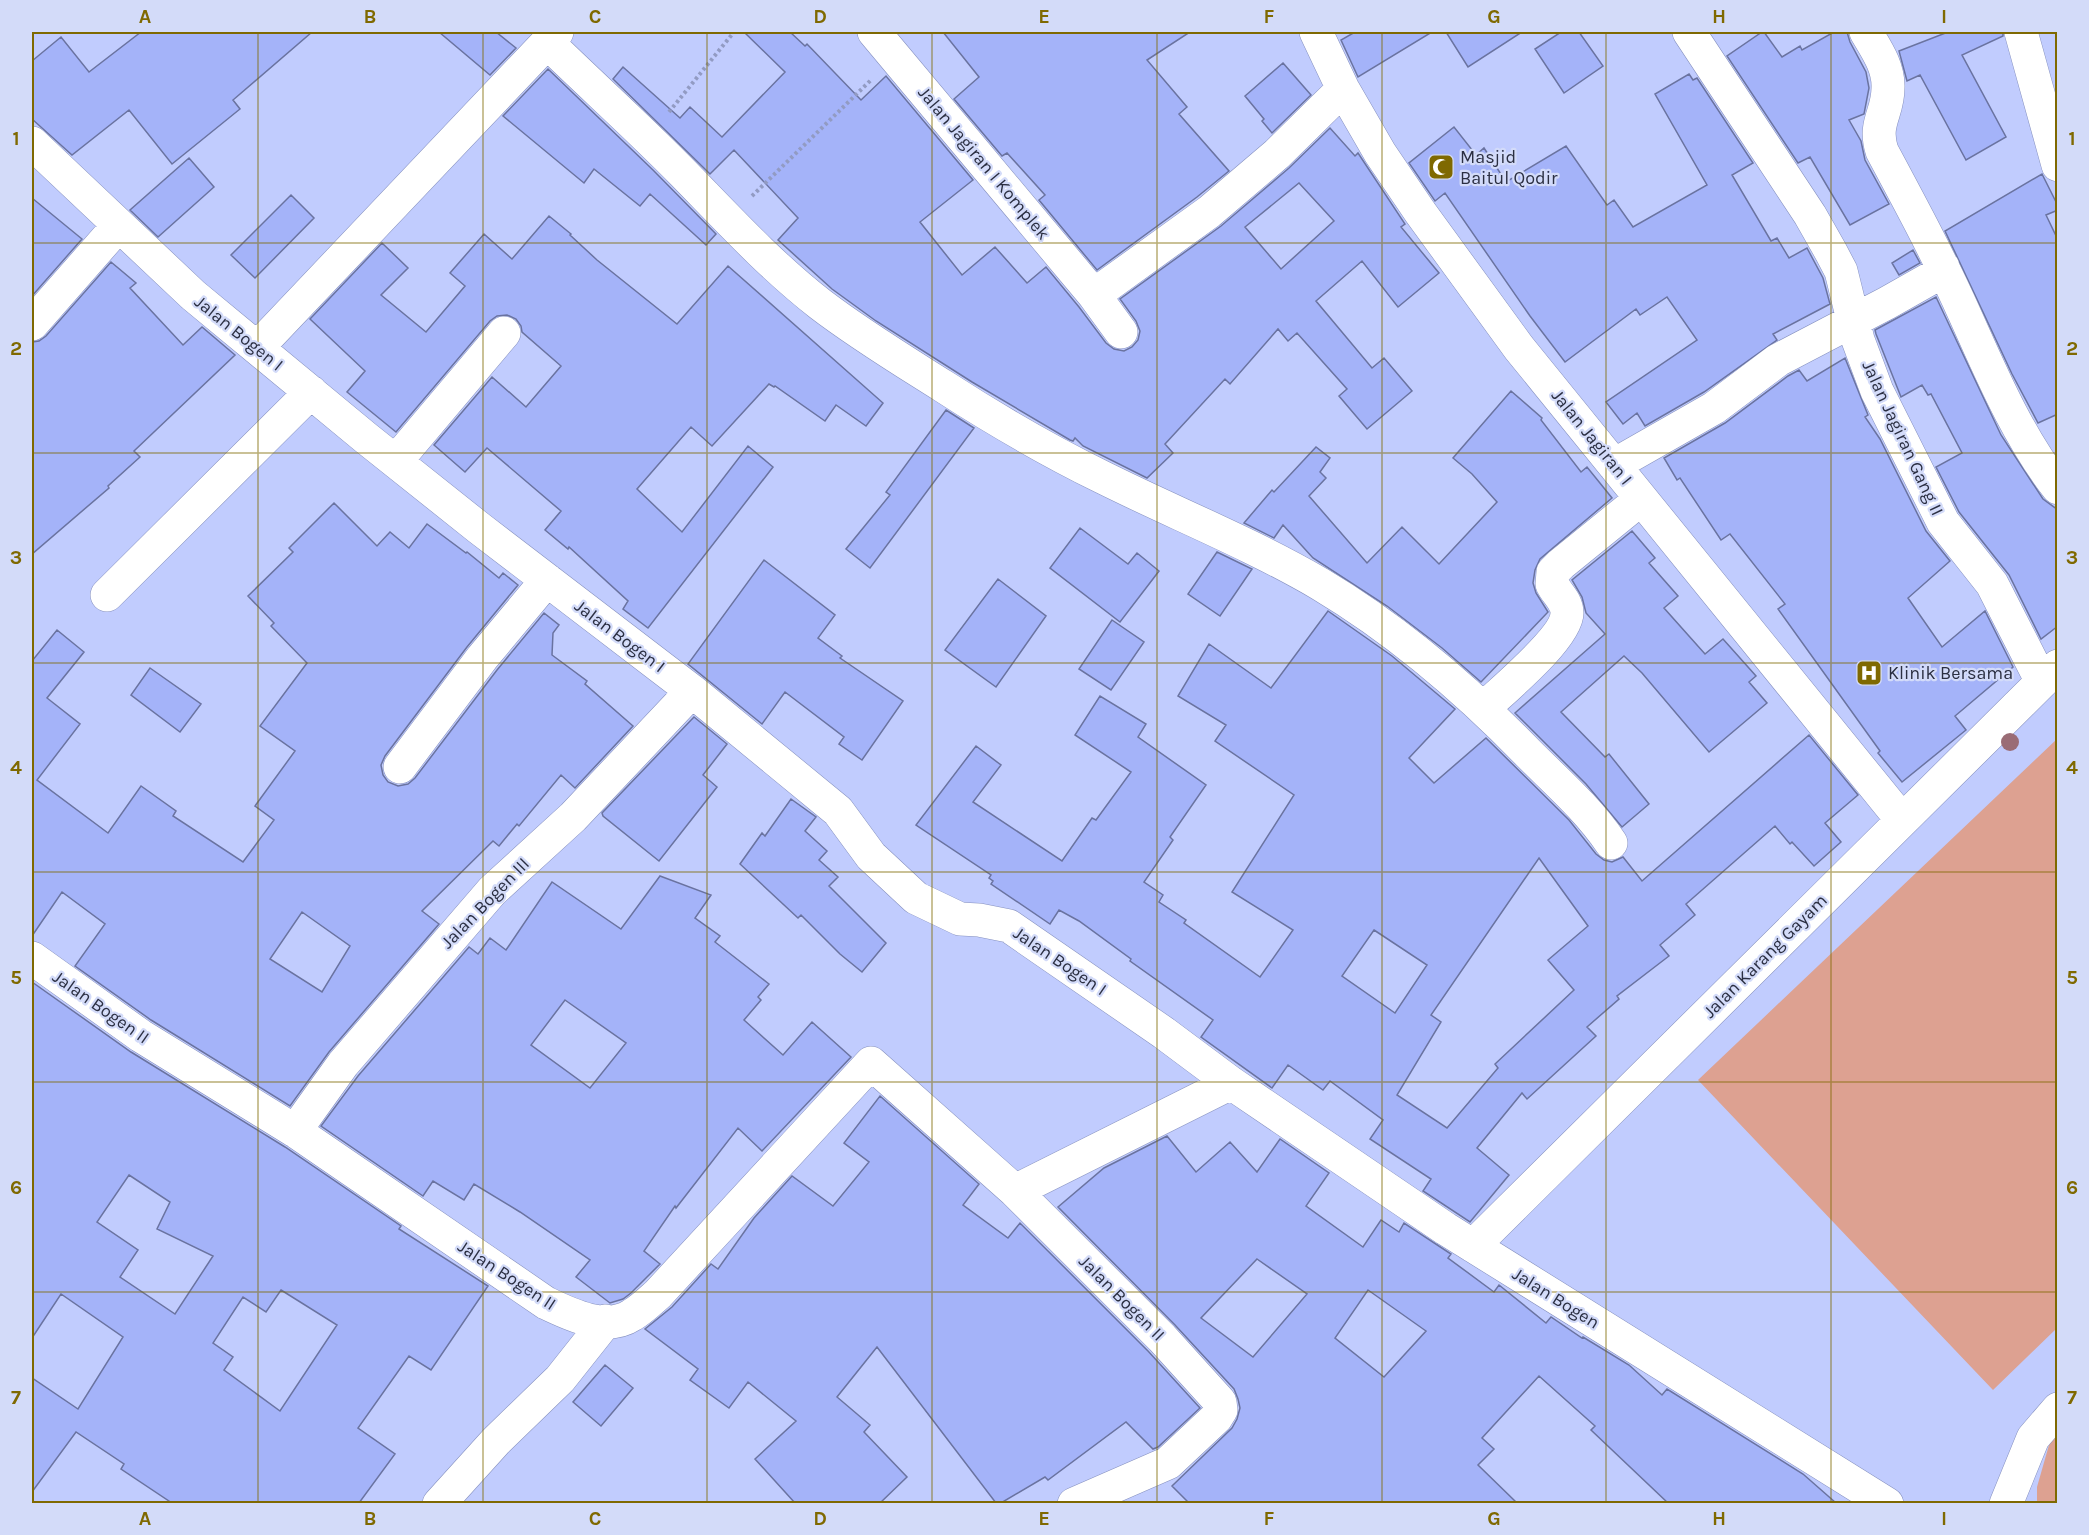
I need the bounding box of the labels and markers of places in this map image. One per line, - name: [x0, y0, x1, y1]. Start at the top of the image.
- place label: Masjid Baitul Qodir: [1460, 146, 1558, 189]
- mosque icon: Masjid Baitul Qodir: [1426, 152, 1456, 182]
- hospital icon: Klinik Bersama: [1854, 658, 1884, 688]
- place label: Klinik Bersama: [1888, 662, 2013, 684]

